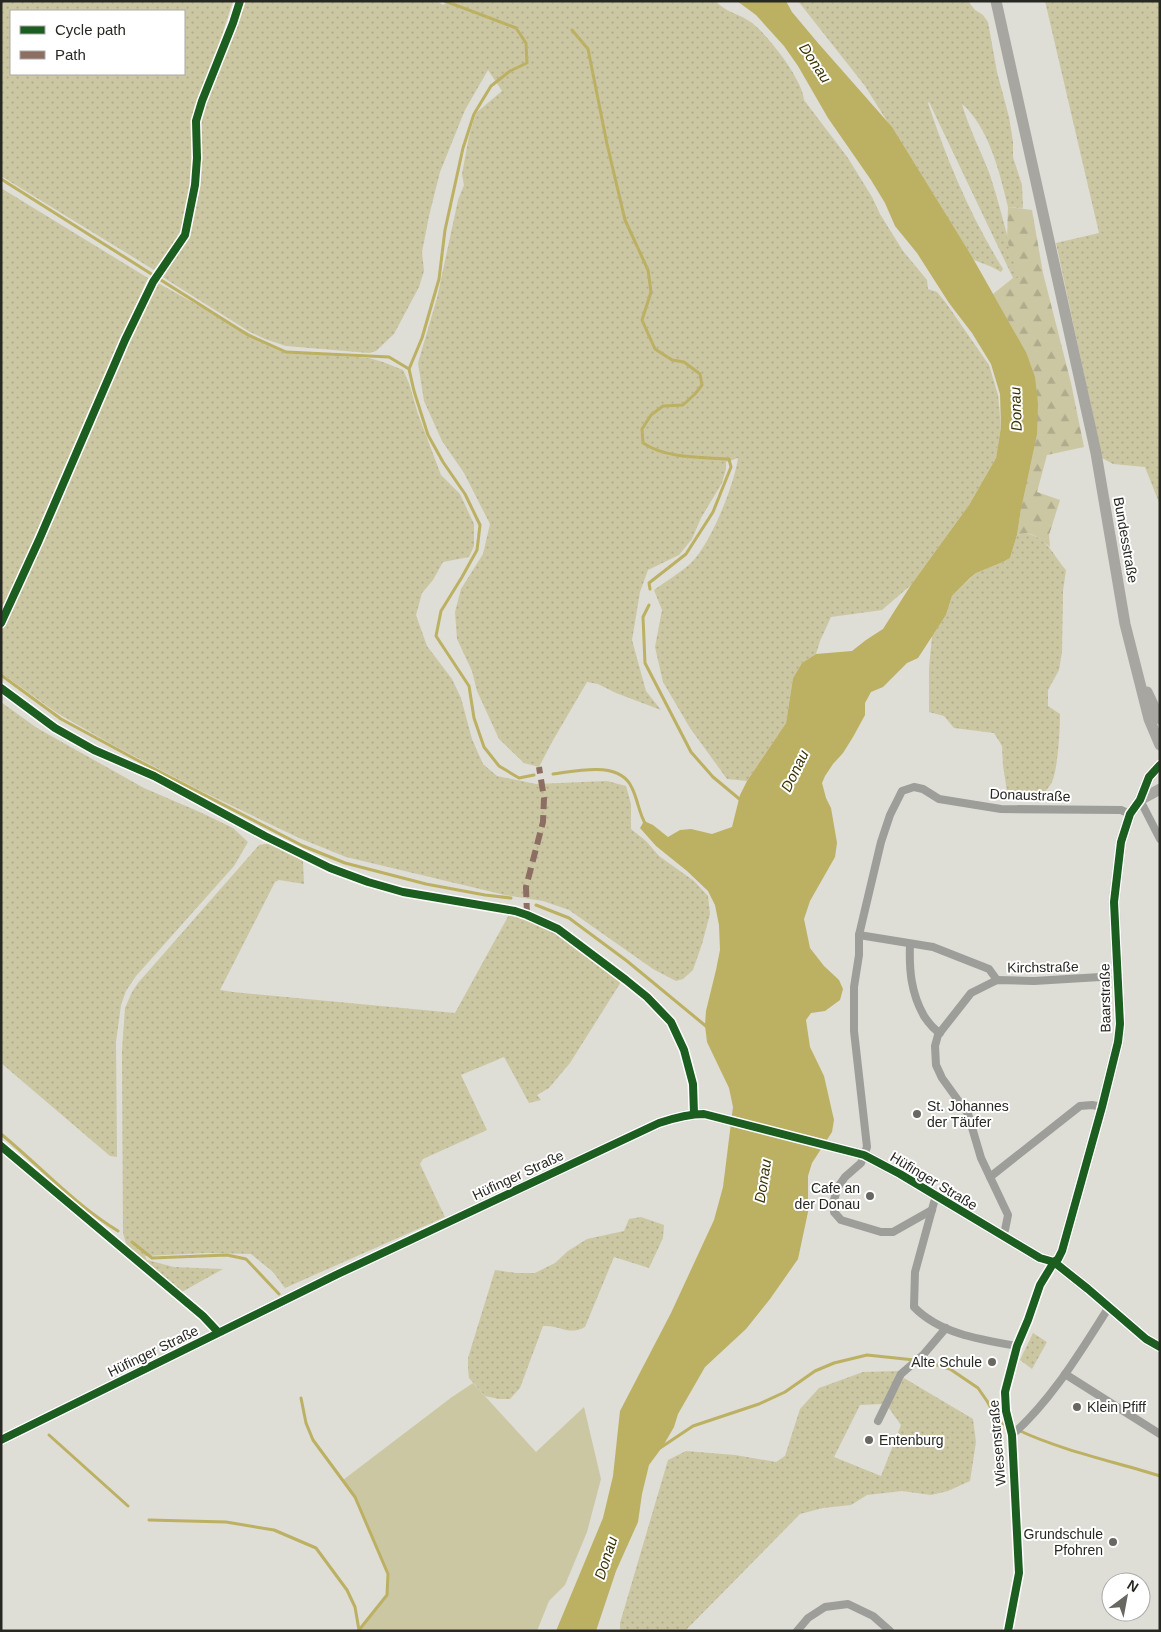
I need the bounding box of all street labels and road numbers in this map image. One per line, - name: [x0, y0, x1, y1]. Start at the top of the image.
- street label: Bundesstraße: [1111, 496, 1141, 585]
- street label: Donaustraße: [989, 786, 1071, 804]
- street label: Kirchstraße: [1007, 958, 1079, 976]
- street label: Baarstraße: [1096, 963, 1114, 1033]
- street label: Hüfinger Straße: [470, 1147, 566, 1203]
- street label: Hüfinger Straße: [888, 1149, 981, 1213]
- street label: Hüfinger Straße: [105, 1322, 201, 1380]
- street label: Wiesenstraße: [985, 1399, 1009, 1487]

